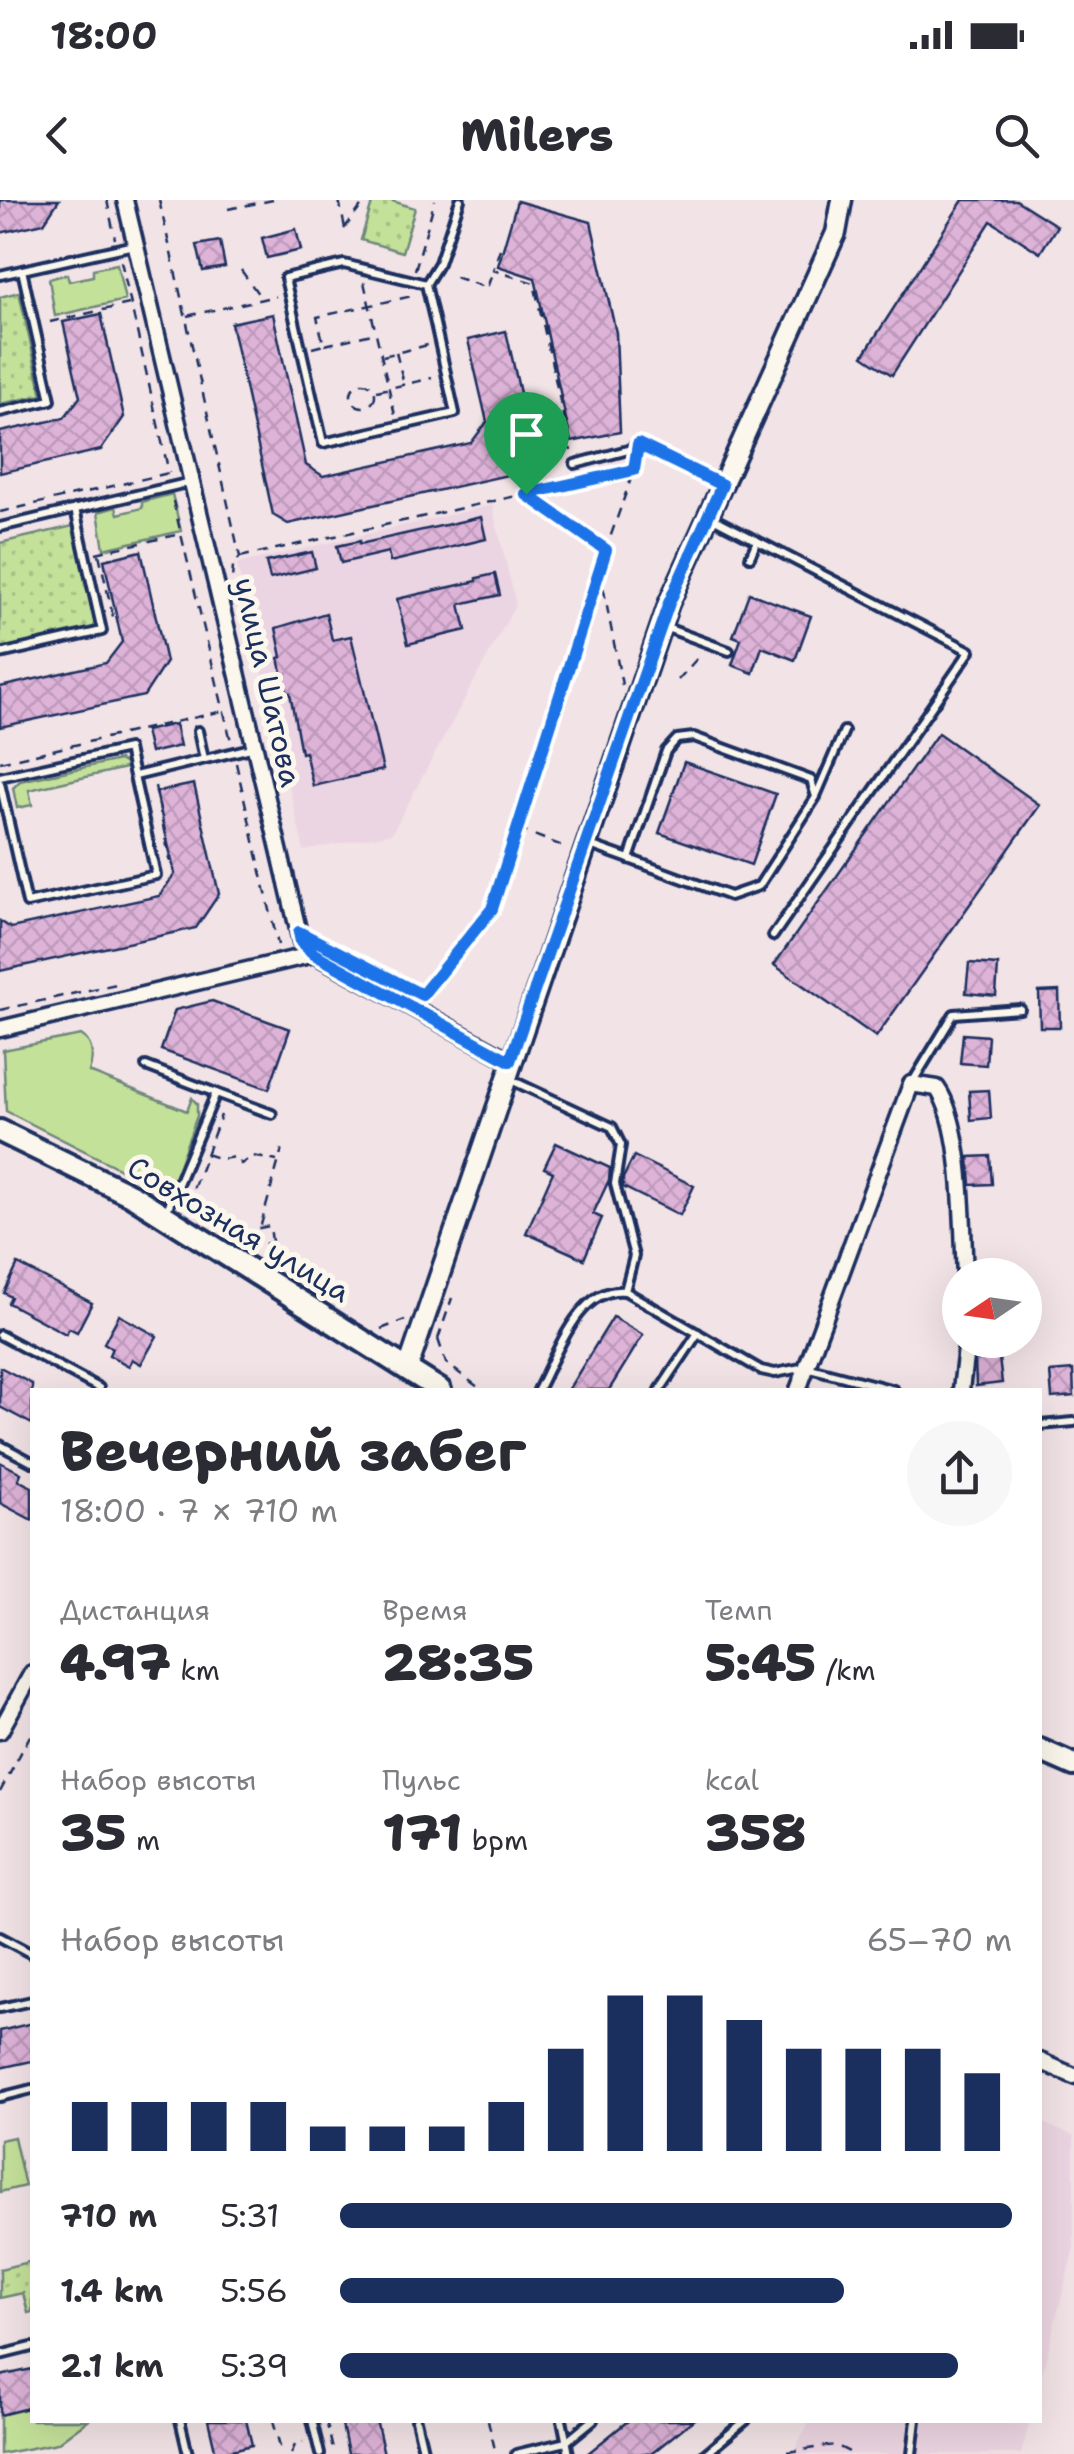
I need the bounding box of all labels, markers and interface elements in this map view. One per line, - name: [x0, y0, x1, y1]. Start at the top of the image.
- text: 18:00: [50, 10, 158, 61]
- text: Milers: [461, 105, 613, 165]
- icon: back: [30, 108, 85, 163]
- icon: search: [989, 108, 1044, 163]
- pin: [484, 392, 569, 495]
- icon: arrive: [499, 407, 554, 462]
- street label: улица Шатова: [224, 573, 312, 791]
- street label: Совхозная улица: [120, 1146, 358, 1312]
- north arrow: [942, 1258, 1042, 1358]
- map controls: [942, 1258, 1042, 1358]
- text: Вечерний забег: [60, 1414, 526, 1488]
- button: share: [907, 1421, 1012, 1526]
- text: 18:00 · 7 × 710 m: [60, 1489, 338, 1532]
- text: Дистанция: [60, 1591, 210, 1629]
- text: Время: [382, 1591, 468, 1629]
- text: Темп: [705, 1591, 772, 1629]
- text: 4.97: [60, 1629, 171, 1696]
- text: 28:35: [382, 1629, 534, 1696]
- text: 5:45: [705, 1629, 816, 1696]
- text: km: [171, 1651, 220, 1689]
- text: /km: [816, 1651, 876, 1689]
- text: Набор высоты: [60, 1761, 256, 1799]
- text: Пульс: [382, 1761, 461, 1799]
- text: kcal: [705, 1761, 759, 1799]
- text: 35: [60, 1799, 126, 1866]
- text: 171: [382, 1799, 462, 1866]
- text: 358: [705, 1799, 806, 1866]
- text: m: [126, 1821, 160, 1859]
- text: bpm: [462, 1821, 528, 1859]
- text: Набор высоты: [60, 1918, 285, 1961]
- text: 65–70 m: [866, 1918, 1012, 1961]
- text: 710 m: [60, 2194, 157, 2237]
- text: 5:31: [220, 2194, 280, 2237]
- text: 1.4 km: [60, 2269, 163, 2312]
- text: 5:56: [220, 2269, 288, 2312]
- text: 2.1 km: [60, 2344, 164, 2387]
- text: 5:39: [220, 2344, 289, 2387]

